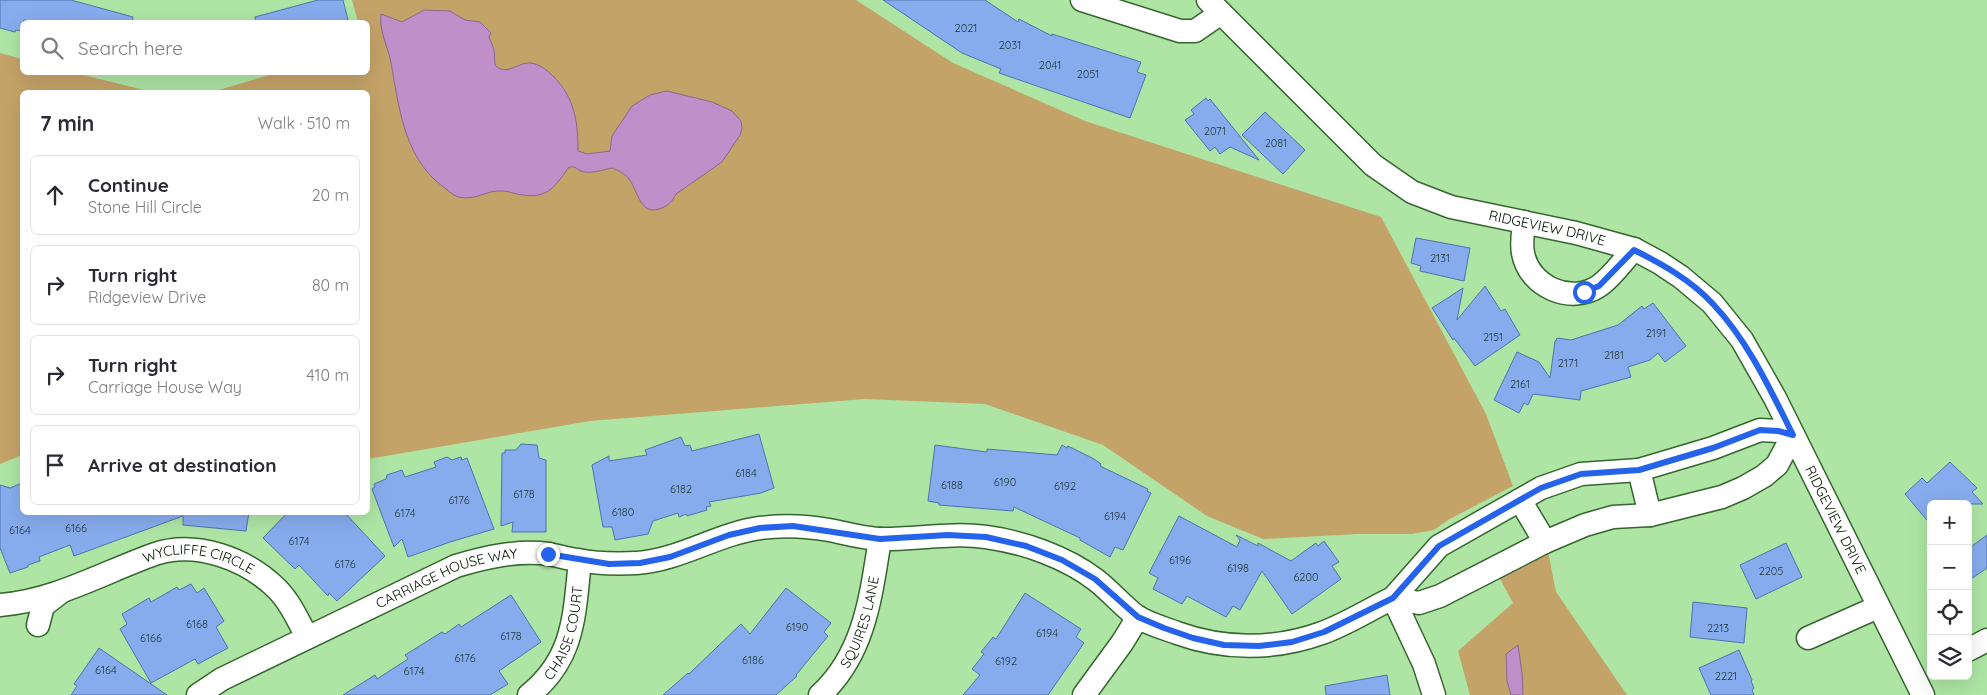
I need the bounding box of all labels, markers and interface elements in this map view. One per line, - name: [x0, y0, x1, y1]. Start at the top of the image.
- search box: [20, 20, 370, 75]
- house number: 2021: [955, 21, 977, 35]
- icon: search: [38, 34, 66, 62]
- text: Search here: [78, 36, 183, 60]
- house number: 2031: [999, 38, 1021, 52]
- house number: 2041: [1039, 58, 1061, 72]
- house number: 2051: [1077, 67, 1099, 81]
- text: 7 min: [40, 110, 94, 136]
- text: Walk · 510 m: [258, 113, 350, 133]
- house number: 2071: [1204, 124, 1226, 138]
- house number: 2081: [1265, 136, 1287, 150]
- text: Continue: [88, 173, 169, 197]
- icon: ahead: [41, 181, 69, 209]
- text: 20 m: [312, 185, 349, 205]
- text: Stone Hill Circle: [88, 197, 202, 217]
- street label: RIDGEVIEW DRIVE: [1487, 206, 1608, 250]
- house number: 2131: [1430, 251, 1450, 265]
- text: Turn right: [88, 263, 177, 287]
- icon: right: [41, 271, 69, 299]
- text: 80 m: [312, 275, 349, 295]
- route start: [1573, 281, 1596, 304]
- text: Ridgeview Drive: [88, 287, 206, 307]
- house number: 2191: [1646, 326, 1666, 340]
- house number: 2151: [1483, 330, 1503, 344]
- house number: 2181: [1604, 348, 1624, 362]
- text: Turn right: [88, 353, 177, 377]
- house number: 2171: [1558, 356, 1578, 370]
- icon: right: [41, 361, 69, 389]
- text: 410 m: [306, 365, 349, 385]
- text: Carriage House Way: [88, 377, 242, 397]
- house number: 2161: [1510, 377, 1530, 391]
- icon: arrive: [41, 451, 69, 479]
- text: Arrive at destination: [88, 453, 277, 477]
- street label: RIDGEVIEW DRIVE: [1801, 462, 1870, 577]
- house number: 6184: [735, 466, 757, 480]
- house number: 6190: [994, 475, 1016, 489]
- house number: 6188: [941, 478, 963, 492]
- house number: 6192: [1054, 479, 1076, 493]
- house number: 6182: [670, 482, 692, 496]
- house number: 6178: [513, 487, 535, 501]
- house number: 6176: [448, 493, 470, 507]
- map controls: [1927, 500, 1972, 680]
- button: +: [1927, 500, 1972, 545]
- house number: 6180: [612, 505, 634, 519]
- house number: 6174: [395, 506, 416, 520]
- house number: 6194: [1104, 509, 1126, 523]
- house number: 6166: [65, 521, 87, 535]
- house number: 6164: [9, 523, 31, 537]
- house number: 6174: [289, 534, 310, 548]
- street label: WYCLIFFE CIRCLE: [140, 540, 258, 578]
- route end: [537, 543, 560, 566]
- street label: CARRIAGE HOUSE WAY: [373, 544, 518, 612]
- button: −: [1927, 545, 1972, 590]
- house number: 6196: [1169, 553, 1191, 567]
- house number: 6176: [334, 557, 356, 571]
- house number: 6198: [1227, 561, 1249, 575]
- house number: 2205: [1759, 564, 1783, 578]
- house number: 6200: [1293, 570, 1319, 584]
- street label: SQUIRES LANE: [836, 575, 883, 671]
- street label: CHAISE COURT: [540, 585, 586, 684]
- button: locate: [1927, 590, 1972, 635]
- house number: 6168: [186, 617, 208, 631]
- house number: 6190: [786, 620, 808, 634]
- house number: 2213: [1707, 621, 1729, 635]
- house number: 6194: [1036, 626, 1058, 640]
- house number: 6178: [500, 629, 522, 643]
- house number: 6166: [140, 631, 162, 645]
- button: layers: [1927, 635, 1972, 680]
- house number: 6176: [454, 651, 476, 665]
- house number: 6186: [742, 653, 764, 667]
- house number: 6192: [995, 654, 1017, 668]
- house number: 6164: [95, 663, 117, 677]
- house number: 6174: [404, 664, 425, 678]
- house number: 2221: [1715, 669, 1737, 683]

